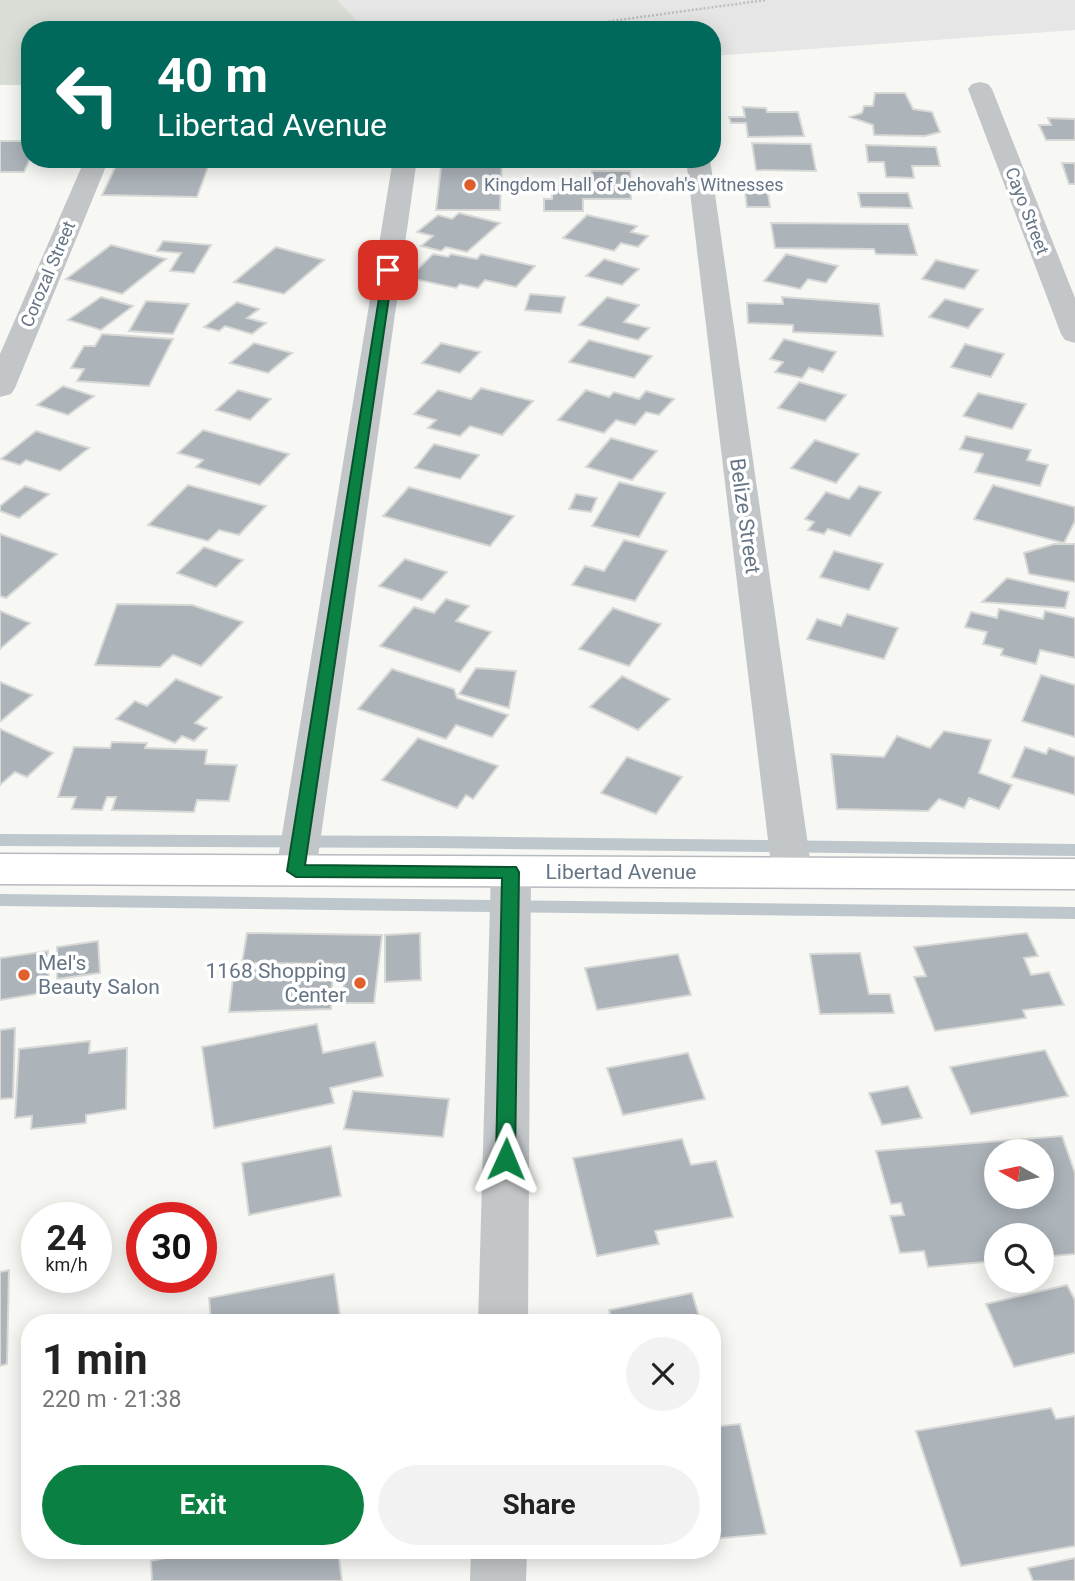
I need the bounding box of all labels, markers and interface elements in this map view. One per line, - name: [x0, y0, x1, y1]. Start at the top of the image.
- text: 40 m: [157, 47, 268, 104]
- icon: left: [42, 49, 133, 140]
- text: Libertad Avenue: [157, 106, 387, 144]
- street label: Cayo Street: [1001, 164, 1054, 258]
- place label: Kingdom Hall of Jehovah's Witnesses: [484, 174, 783, 195]
- marker: Kingdom Hall of Jehovah's Witnesses: [462, 177, 478, 193]
- street label: Corozal Street: [16, 218, 79, 330]
- pin: [358, 240, 418, 300]
- icon: arrive: [369, 251, 407, 289]
- street label: Belize Street: [725, 457, 765, 575]
- street label: Libertad Avenue: [546, 860, 697, 884]
- place label: Mel's Beauty Salon: [38, 951, 160, 999]
- place label: 1168 Shopping Center: [205, 959, 346, 1007]
- marker: Mel's Beauty Salon: [16, 967, 32, 983]
- marker: 1168 Shopping Center: [352, 975, 368, 991]
- position arrow: [469, 1122, 543, 1196]
- north arrow: [984, 1139, 1054, 1209]
- map controls: [984, 1139, 1054, 1293]
- speed limit sign: 30: [126, 1202, 217, 1293]
- text: 24: [46, 1218, 87, 1259]
- button: search: [984, 1223, 1054, 1293]
- text: km/h: [45, 1254, 88, 1275]
- text: 1 min: [42, 1335, 148, 1384]
- button: close: [626, 1337, 700, 1411]
- text: 220 m · 21:38: [42, 1386, 181, 1413]
- button: Exit: [42, 1465, 364, 1545]
- button: Share: [378, 1465, 700, 1545]

